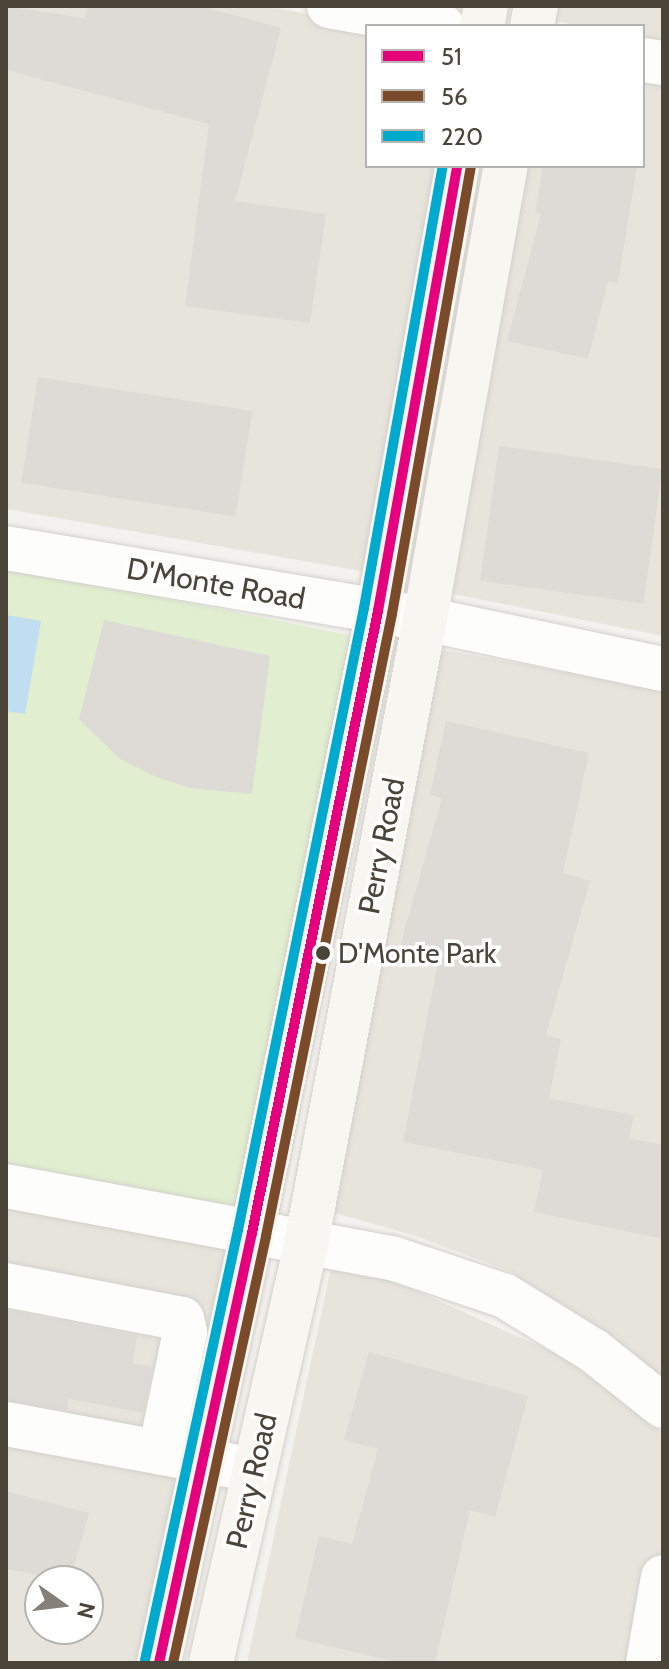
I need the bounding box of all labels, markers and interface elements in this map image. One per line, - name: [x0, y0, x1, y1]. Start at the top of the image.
- legend: [365, 24, 645, 168]
- text: 51: [441, 42, 462, 71]
- text: 56: [441, 82, 468, 111]
- text: 220: [441, 122, 483, 151]
- street label: D'Monte Road: [124, 551, 308, 617]
- street label: Perry Road: [351, 775, 413, 917]
- place label: D'Monte Park: [338, 936, 496, 970]
- marker: D'Monte Park: [315, 945, 331, 961]
- street label: Perry Road: [219, 1410, 285, 1552]
- north arrow: [24, 1565, 104, 1645]
- text: N: [71, 1600, 101, 1621]

